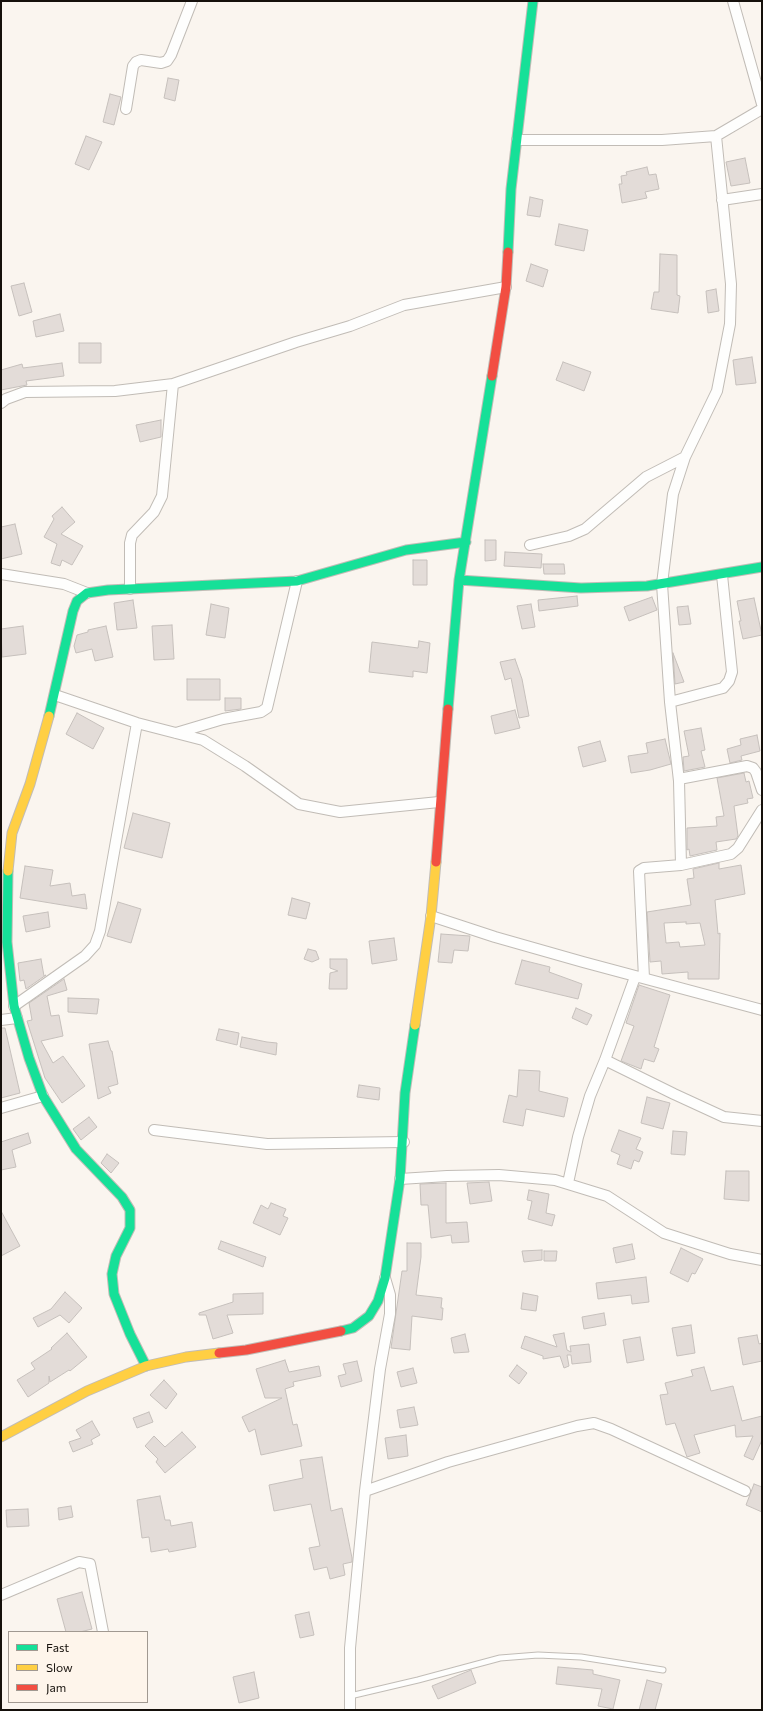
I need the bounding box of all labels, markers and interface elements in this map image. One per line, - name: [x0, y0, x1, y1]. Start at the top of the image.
- legend: [8, 1631, 148, 1703]
- text: Fast: [46, 1640, 69, 1654]
- text: Slow: [46, 1660, 73, 1674]
- text: Jam: [46, 1680, 66, 1694]

